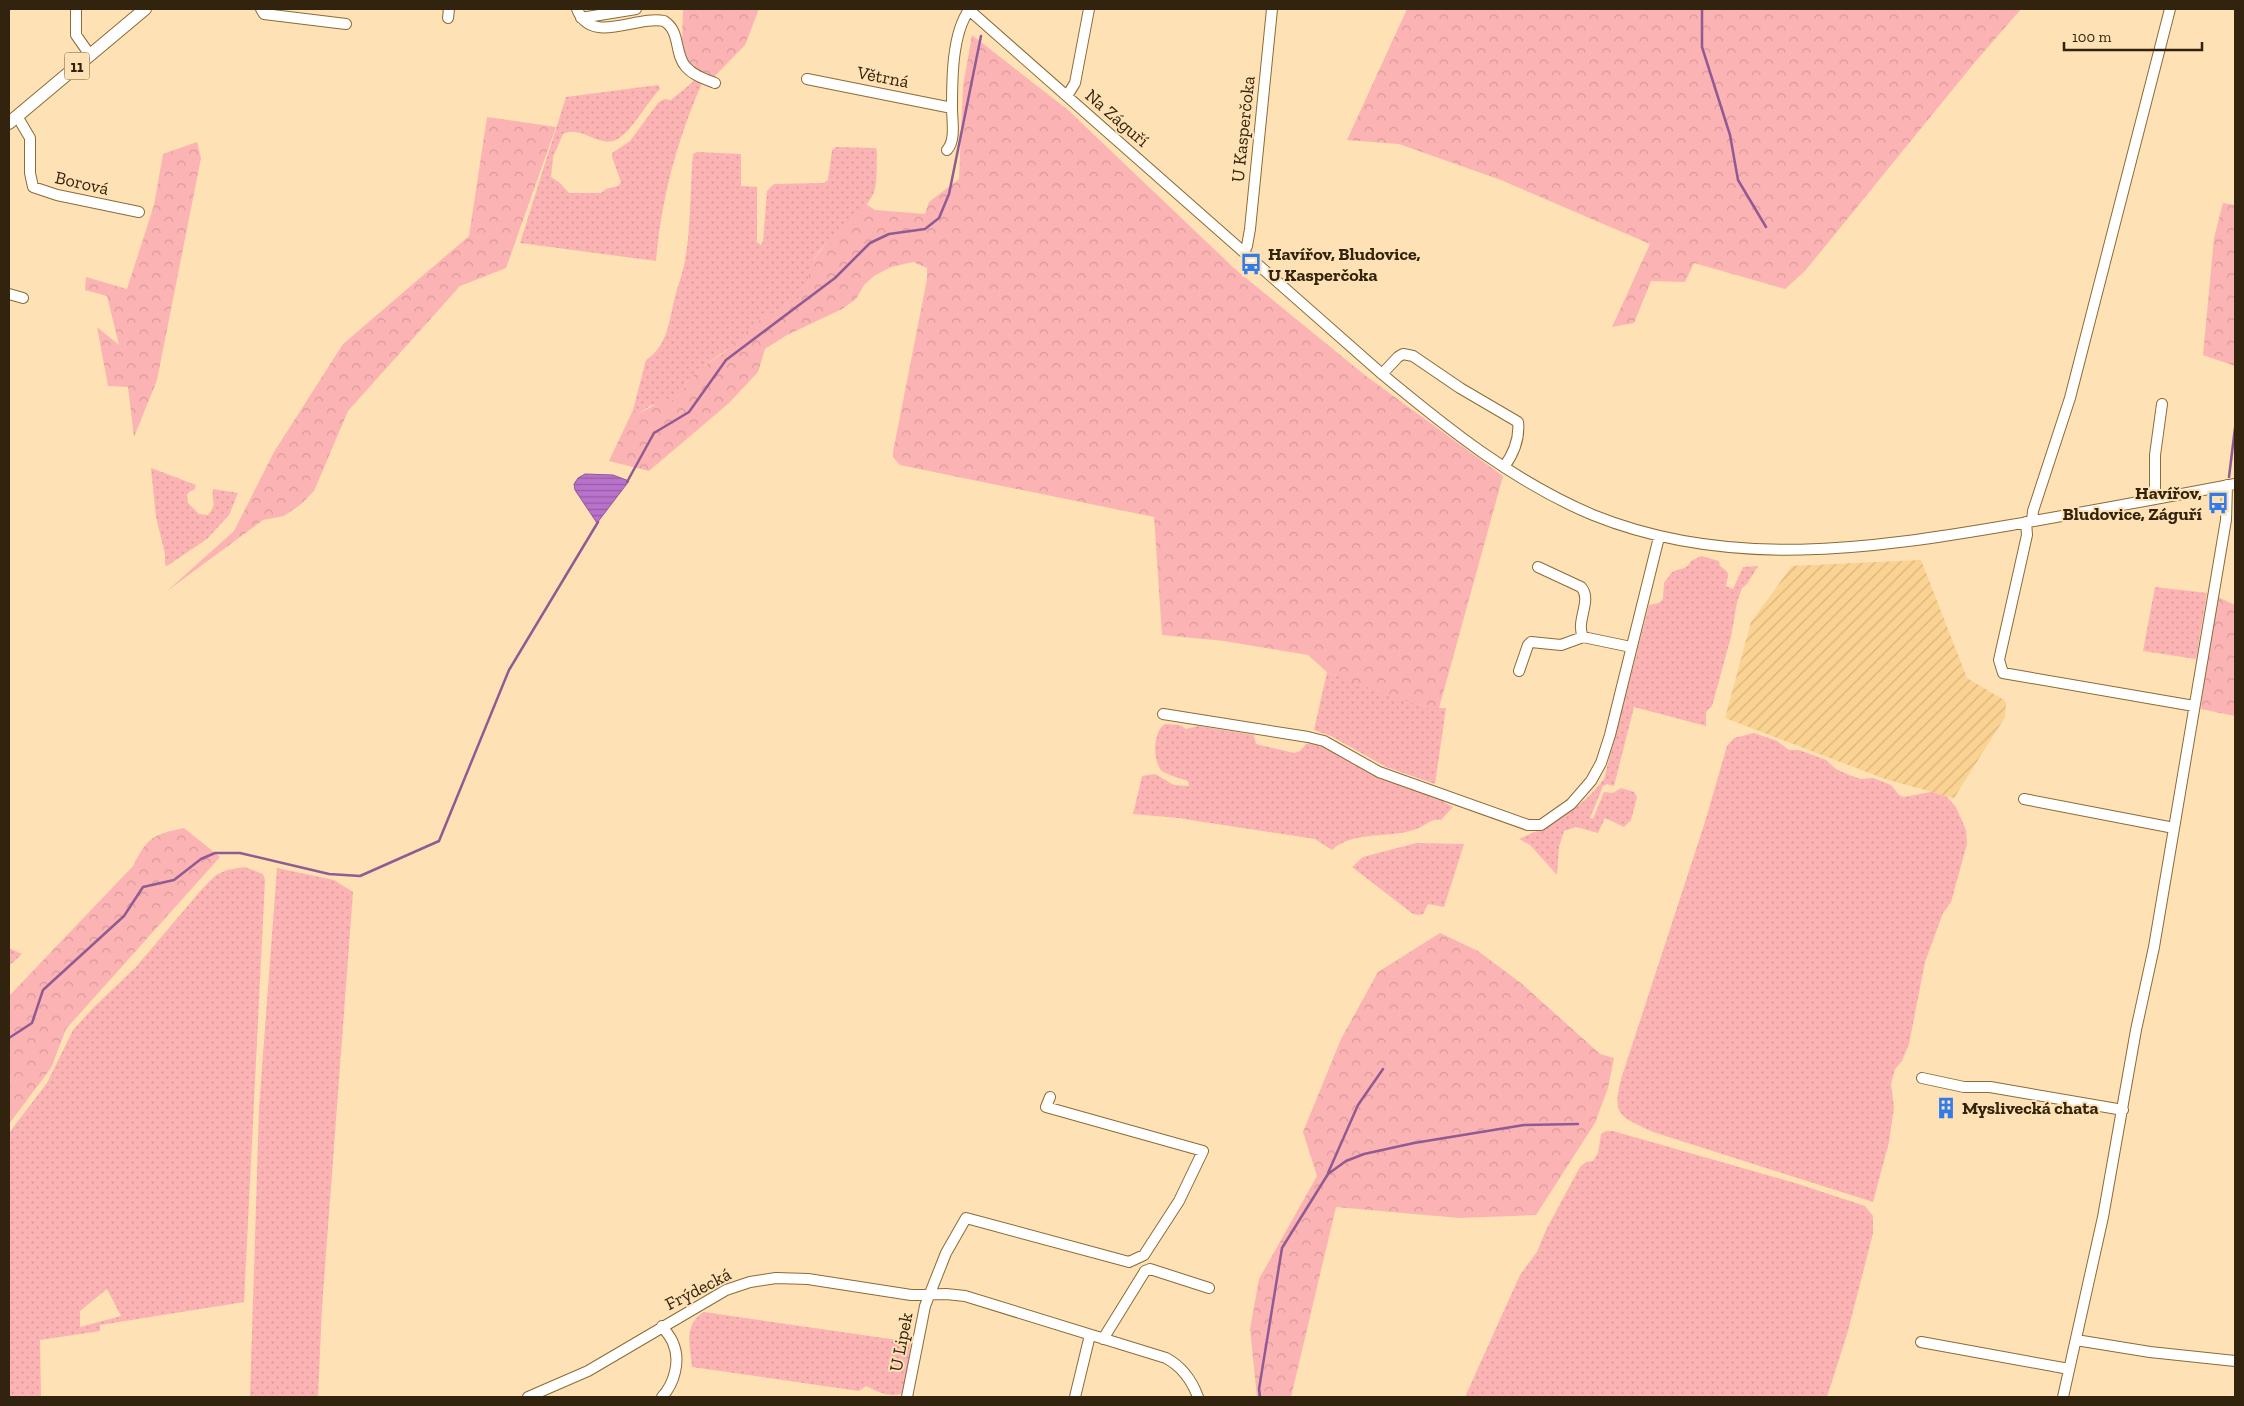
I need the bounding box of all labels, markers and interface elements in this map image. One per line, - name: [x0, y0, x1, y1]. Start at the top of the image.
- scale bar: [2064, 20, 2202, 52]
- text: 100 m: [2072, 28, 2111, 46]
- road number: 11: [64, 52, 90, 80]
- street label: Větrná: [854, 61, 911, 93]
- street label: U Kasperčoka: [1226, 75, 1260, 183]
- street label: Na Záguří: [1081, 84, 1153, 152]
- street label: Borová: [53, 166, 111, 200]
- place label: Havířov, Bludovice, U Kasperčoka: [1268, 243, 1421, 286]
- bus stop icon: Havířov, Bludovice, U Kasperčoka: [1238, 251, 1264, 277]
- place label: Havířov, Bludovice, Záguří: [2063, 482, 2203, 525]
- bus stop icon: Havířov, Bludovice, Záguří: [2205, 490, 2231, 516]
- building icon: Myslivecká chata: [1933, 1095, 1959, 1121]
- place label: Myslivecká chata: [1962, 1097, 2099, 1119]
- street label: Frýdecká: [661, 1263, 735, 1315]
- street label: U Lipek: [885, 1310, 918, 1373]

